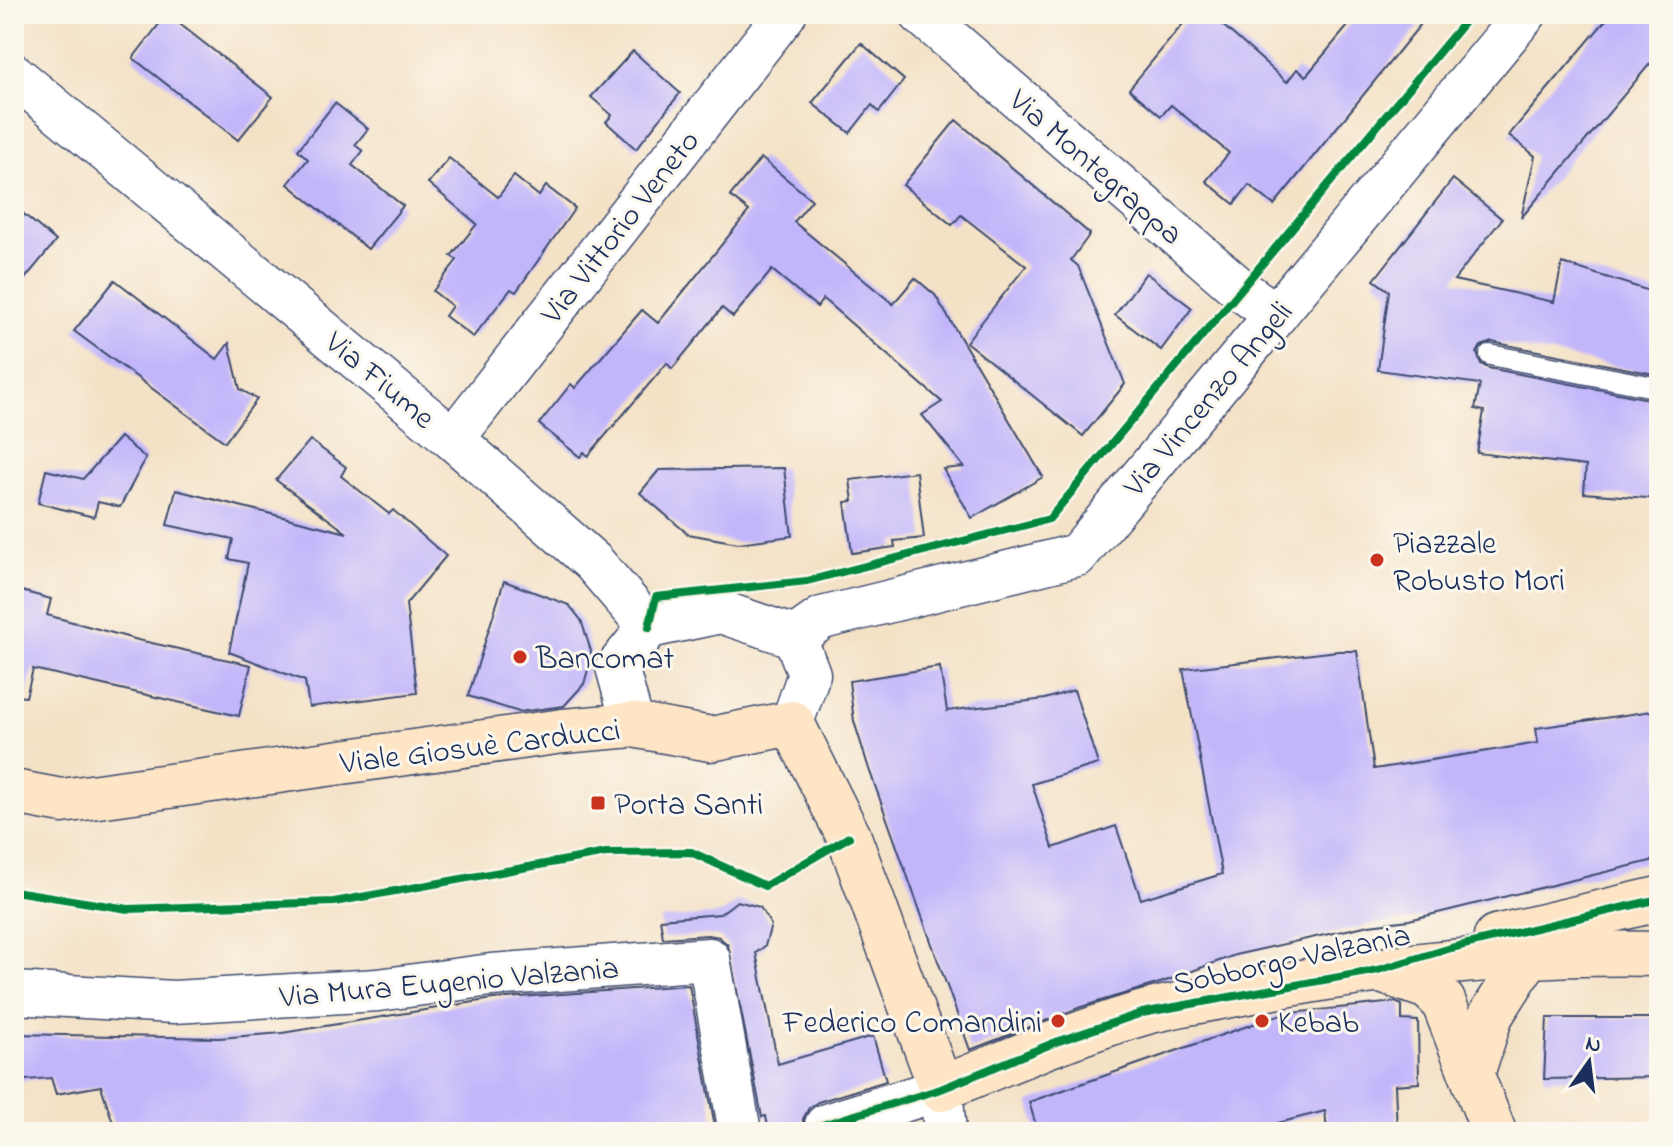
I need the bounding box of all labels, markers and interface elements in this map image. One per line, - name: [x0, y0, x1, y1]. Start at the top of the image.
- street label: Via Montegrappa: [996, 79, 1193, 258]
- street label: Via Vittorio Veneto: [530, 121, 713, 336]
- street label: Via Vincenzo Angeli: [1113, 292, 1306, 509]
- street label: Via Fiume: [312, 321, 445, 442]
- place label: Piazzale Robusto Mori: [1393, 522, 1565, 606]
- marker: Piazzale Robusto Mori: [1368, 551, 1386, 569]
- place label: Bancomat: [535, 637, 675, 684]
- marker: Bancomat: [511, 648, 529, 666]
- street label: Viale Giosuè Carducci: [337, 708, 623, 789]
- place label: Porta Santi: [614, 783, 763, 830]
- marker: Porta Santi: [589, 794, 607, 812]
- street label: Sobborgo Valzania: [1169, 913, 1415, 1010]
- street label: Via Mura Eugenio Valzania: [277, 946, 621, 1023]
- place label: Federico Comandini: [782, 1001, 1042, 1048]
- place label: Kebab: [1278, 1001, 1359, 1048]
- marker: Federico Comandini: [1049, 1012, 1067, 1030]
- marker: Kebab: [1253, 1012, 1271, 1030]
- north arrow: [1549, 1022, 1629, 1102]
- text: N: [1582, 1028, 1604, 1063]

